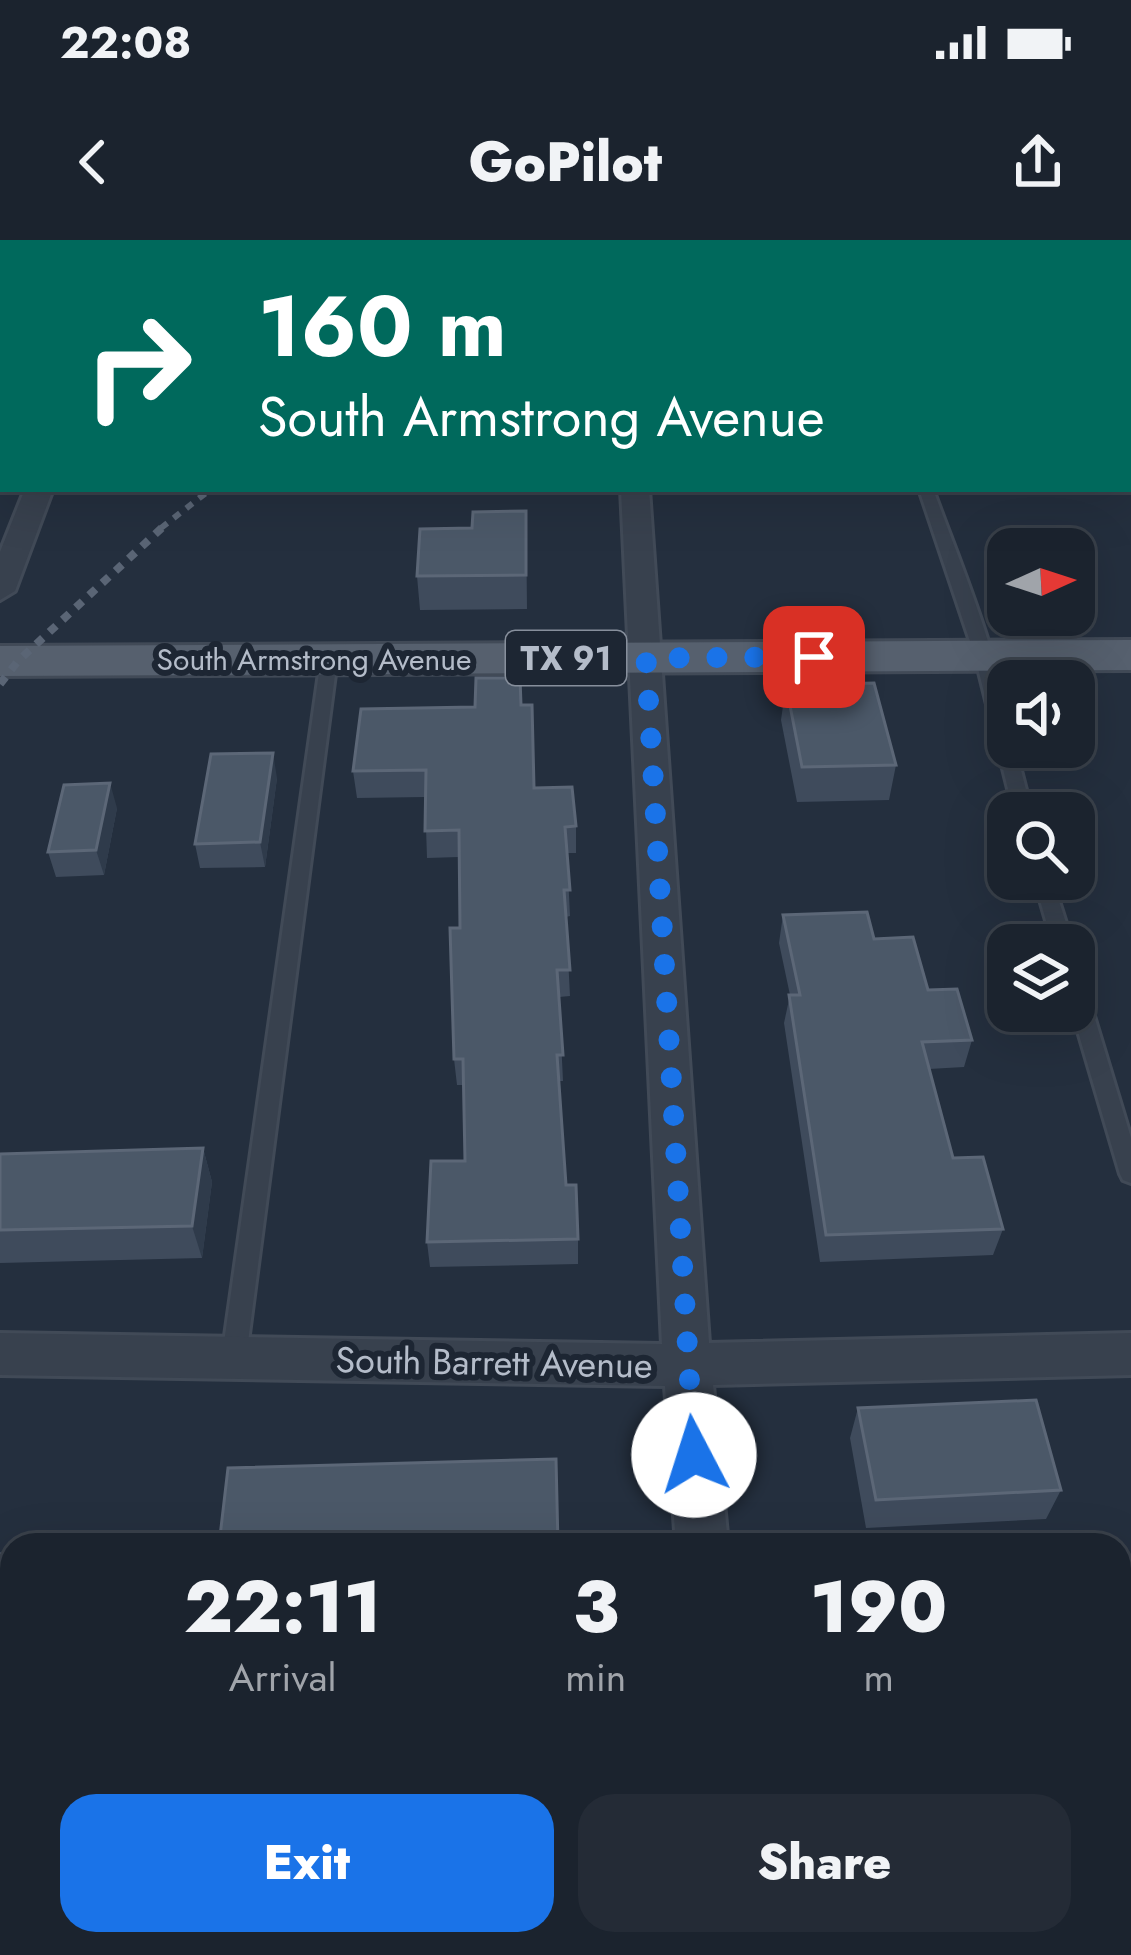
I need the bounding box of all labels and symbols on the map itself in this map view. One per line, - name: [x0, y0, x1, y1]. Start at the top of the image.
- north arrow: [987, 528, 1095, 636]
- pin: [763, 606, 865, 708]
- road number: TX 91: [506, 631, 626, 685]
- street label: South Armstrong Avenue: [157, 638, 471, 681]
- street label: South Barrett Avenue: [335, 1333, 653, 1391]
- position arrow: [631, 1392, 757, 1518]

